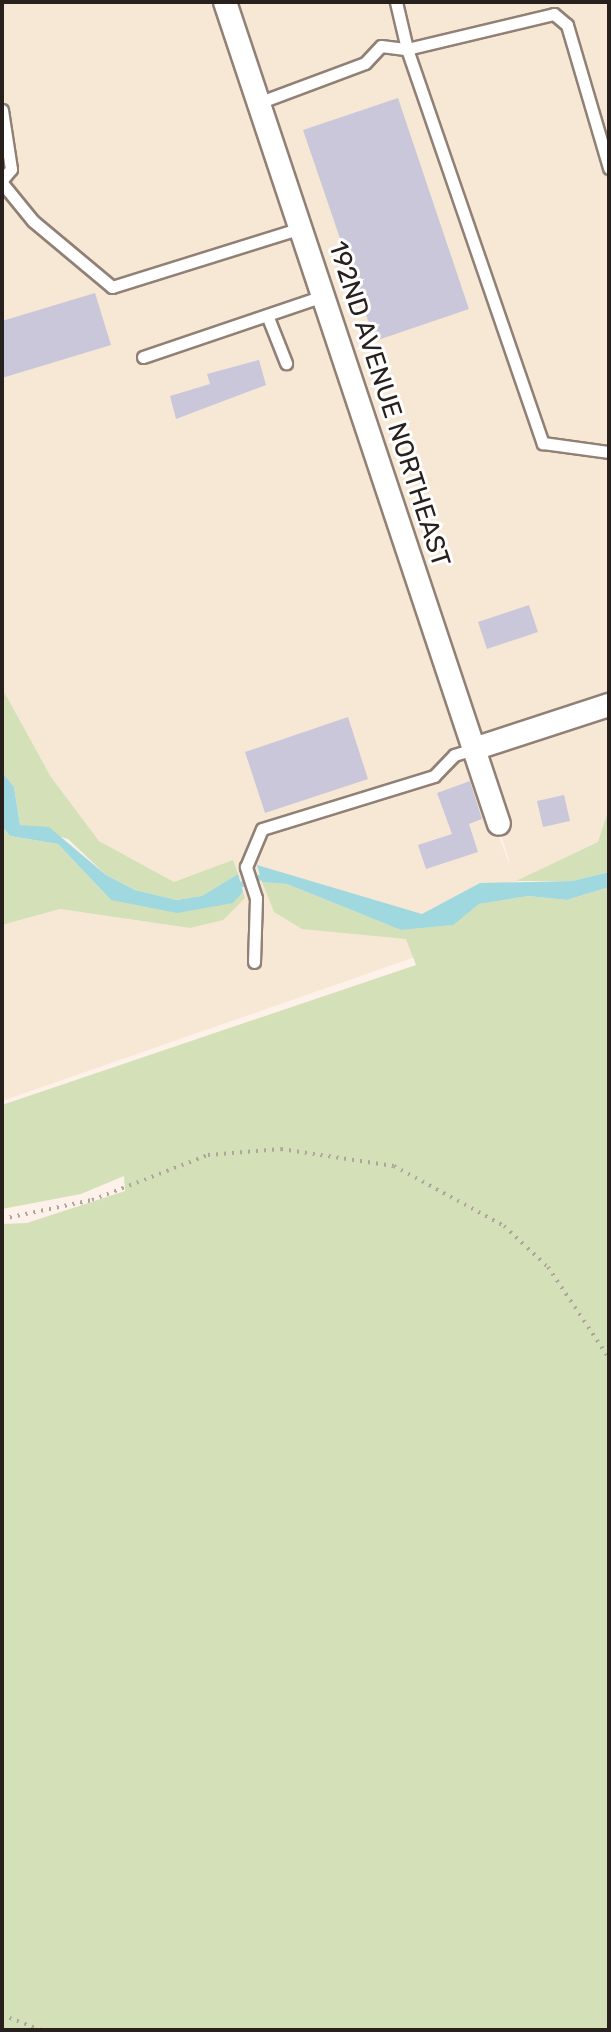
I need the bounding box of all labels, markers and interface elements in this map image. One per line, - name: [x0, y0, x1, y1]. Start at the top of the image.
- street label: 192ND AVENUE NORTHEAST: [321, 237, 457, 571]

